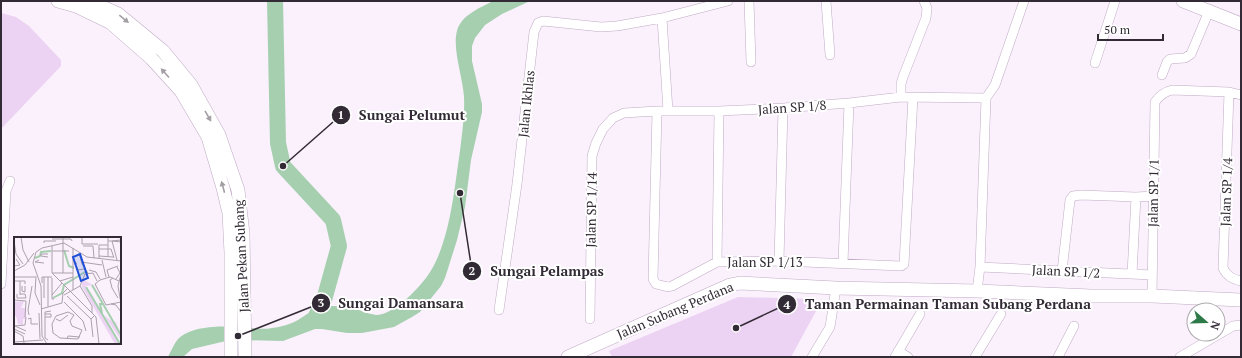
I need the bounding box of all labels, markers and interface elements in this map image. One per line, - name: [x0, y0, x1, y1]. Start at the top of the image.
- one-way arrow: [118, 14, 129, 23]
- scale bar: [1098, 16, 1163, 42]
- text: 50 m: [1104, 22, 1131, 37]
- one-way arrow: [160, 68, 169, 78]
- street label: Jalan Ikhlas: [514, 70, 538, 138]
- street label: Jalan SP 1/8: [757, 96, 827, 118]
- callout: Sungai Pelumut: [331, 102, 474, 128]
- text: Sungai Pelumut: [359, 105, 466, 124]
- text: 1: [338, 107, 344, 122]
- one-way arrow: [205, 110, 212, 121]
- street label: Jalan SP 1/4: [1216, 157, 1236, 227]
- street label: Jalan SP 1/1: [1143, 159, 1163, 227]
- street label: Jalan SP 1/14: [581, 172, 601, 248]
- one-way arrow: [220, 181, 226, 193]
- street label: Jalan Pekan Subang: [229, 199, 253, 313]
- inset map: [14, 237, 121, 344]
- street label: Jalan SP 1/13: [727, 253, 803, 271]
- callout: Sungai Pelampas: [462, 258, 612, 284]
- street label: Jalan SP 1/2: [1031, 260, 1101, 282]
- text: Sungai Pelampas: [490, 261, 604, 280]
- text: 2: [469, 263, 476, 278]
- street label: Jalan Subang Perdana: [614, 277, 736, 343]
- callout: Sungai Damansara: [311, 290, 472, 316]
- callout: Taman Permainan Taman Subang Perdana: [777, 291, 1099, 317]
- text: Sungai Damansara: [338, 293, 464, 312]
- text: Taman Permainan Taman Subang Perdana: [805, 294, 1091, 313]
- text: 3: [318, 295, 325, 310]
- text: 4: [784, 297, 791, 312]
- north arrow: [1186, 302, 1226, 342]
- text: N: [1207, 319, 1223, 332]

